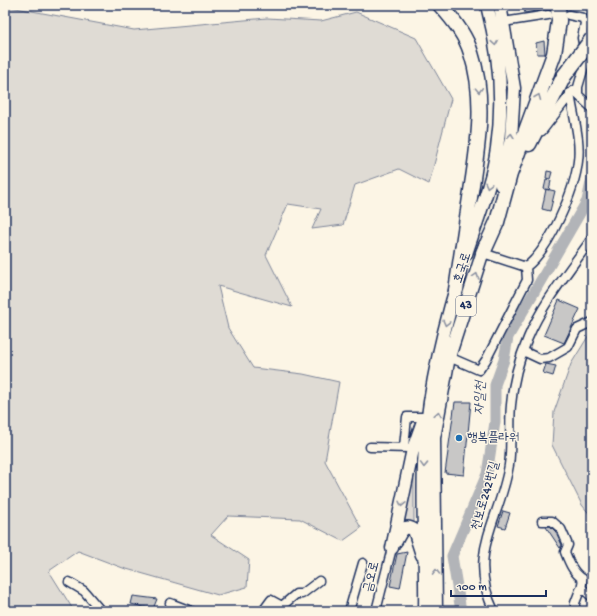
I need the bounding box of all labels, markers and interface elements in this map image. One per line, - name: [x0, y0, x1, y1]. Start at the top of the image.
- one-way arrow: [490, 40, 499, 46]
- one-way arrow: [474, 87, 483, 93]
- one-way arrow: [533, 94, 541, 102]
- one-way arrow: [506, 133, 515, 139]
- one-way arrow: [484, 182, 493, 189]
- street label: 호국로: [451, 251, 475, 285]
- one-way arrow: [471, 272, 479, 279]
- road number: 43: [456, 296, 476, 316]
- one-way arrow: [443, 320, 451, 326]
- water label: 자일천: [472, 379, 490, 415]
- one-way arrow: [433, 411, 442, 417]
- place label: 행복플라워: [467, 431, 519, 446]
- marker: 행복플라워: [454, 433, 464, 443]
- street label: 천보로242번길: [469, 460, 503, 532]
- one-way arrow: [420, 462, 428, 468]
- one-way arrow: [398, 501, 406, 507]
- street label: 금오로: [361, 560, 383, 594]
- one-way arrow: [432, 569, 440, 575]
- scale bar: [451, 572, 546, 598]
- text: 100 m: [456, 581, 487, 595]

